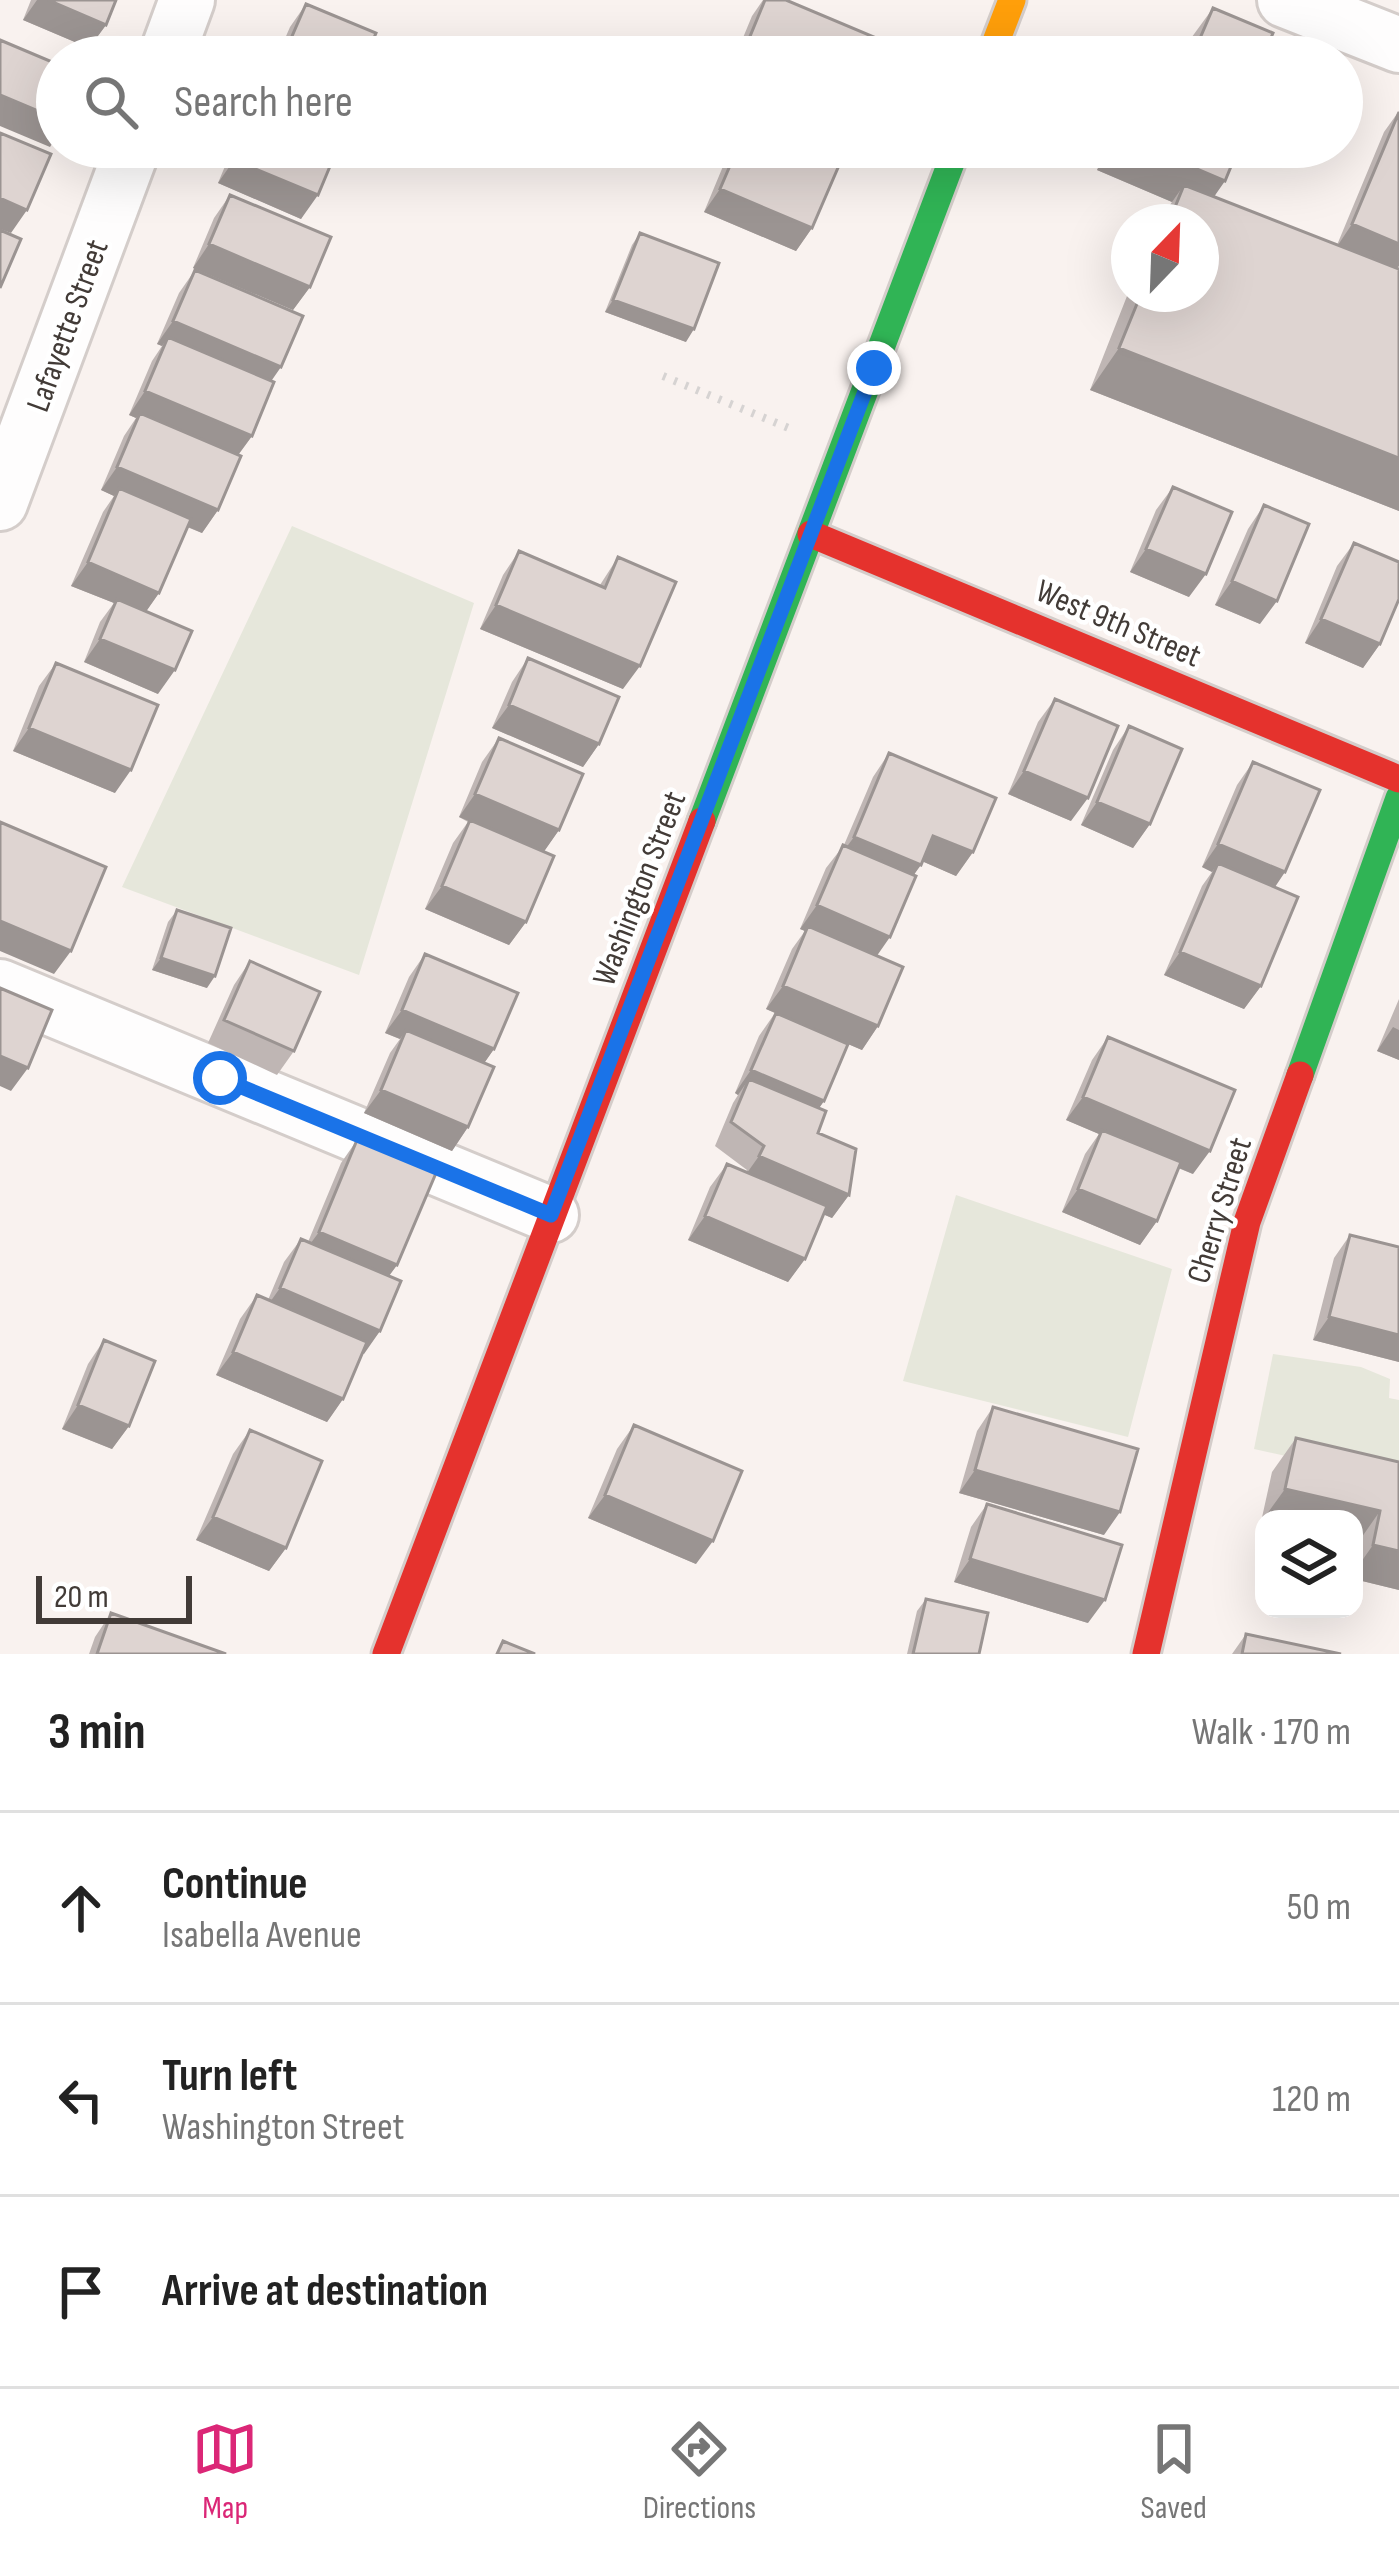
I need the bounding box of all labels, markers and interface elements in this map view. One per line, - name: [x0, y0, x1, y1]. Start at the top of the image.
- search box: [36, 36, 1363, 168]
- icon: search: [78, 69, 144, 135]
- text: Search here: [174, 75, 353, 130]
- north arrow: [1111, 204, 1219, 312]
- street label: Lafayette Street: [18, 234, 117, 417]
- route end: [847, 341, 901, 395]
- street label: West 9th Street: [1030, 571, 1207, 676]
- street label: Washington Street: [584, 786, 695, 992]
- route start: [193, 1051, 247, 1105]
- street label: Cherry Street: [1179, 1133, 1261, 1288]
- map controls: [1255, 1510, 1363, 1618]
- button: layers: [1255, 1510, 1363, 1618]
- scale bar: [36, 1570, 192, 1623]
- text: 20 m: [54, 1577, 109, 1617]
- text: 3 min: [48, 1702, 146, 1763]
- text: Walk · 170 m: [1192, 1709, 1351, 1756]
- text: Continue: [162, 1857, 308, 1912]
- icon: ahead: [48, 1875, 114, 1941]
- text: 50 m: [1287, 1884, 1351, 1931]
- text: Isabella Avenue: [162, 1912, 362, 1959]
- text: Turn left: [162, 2049, 297, 2104]
- icon: left: [48, 2067, 114, 2133]
- text: 120 m: [1272, 2076, 1351, 2123]
- text: Washington Street: [162, 2104, 404, 2151]
- icon: arrive: [48, 2259, 114, 2325]
- text: Arrive at destination: [162, 2264, 488, 2319]
- tab: Map: [192, 2416, 258, 2528]
- tab: Directions: [643, 2416, 756, 2528]
- tab: Saved: [1141, 2416, 1207, 2528]

